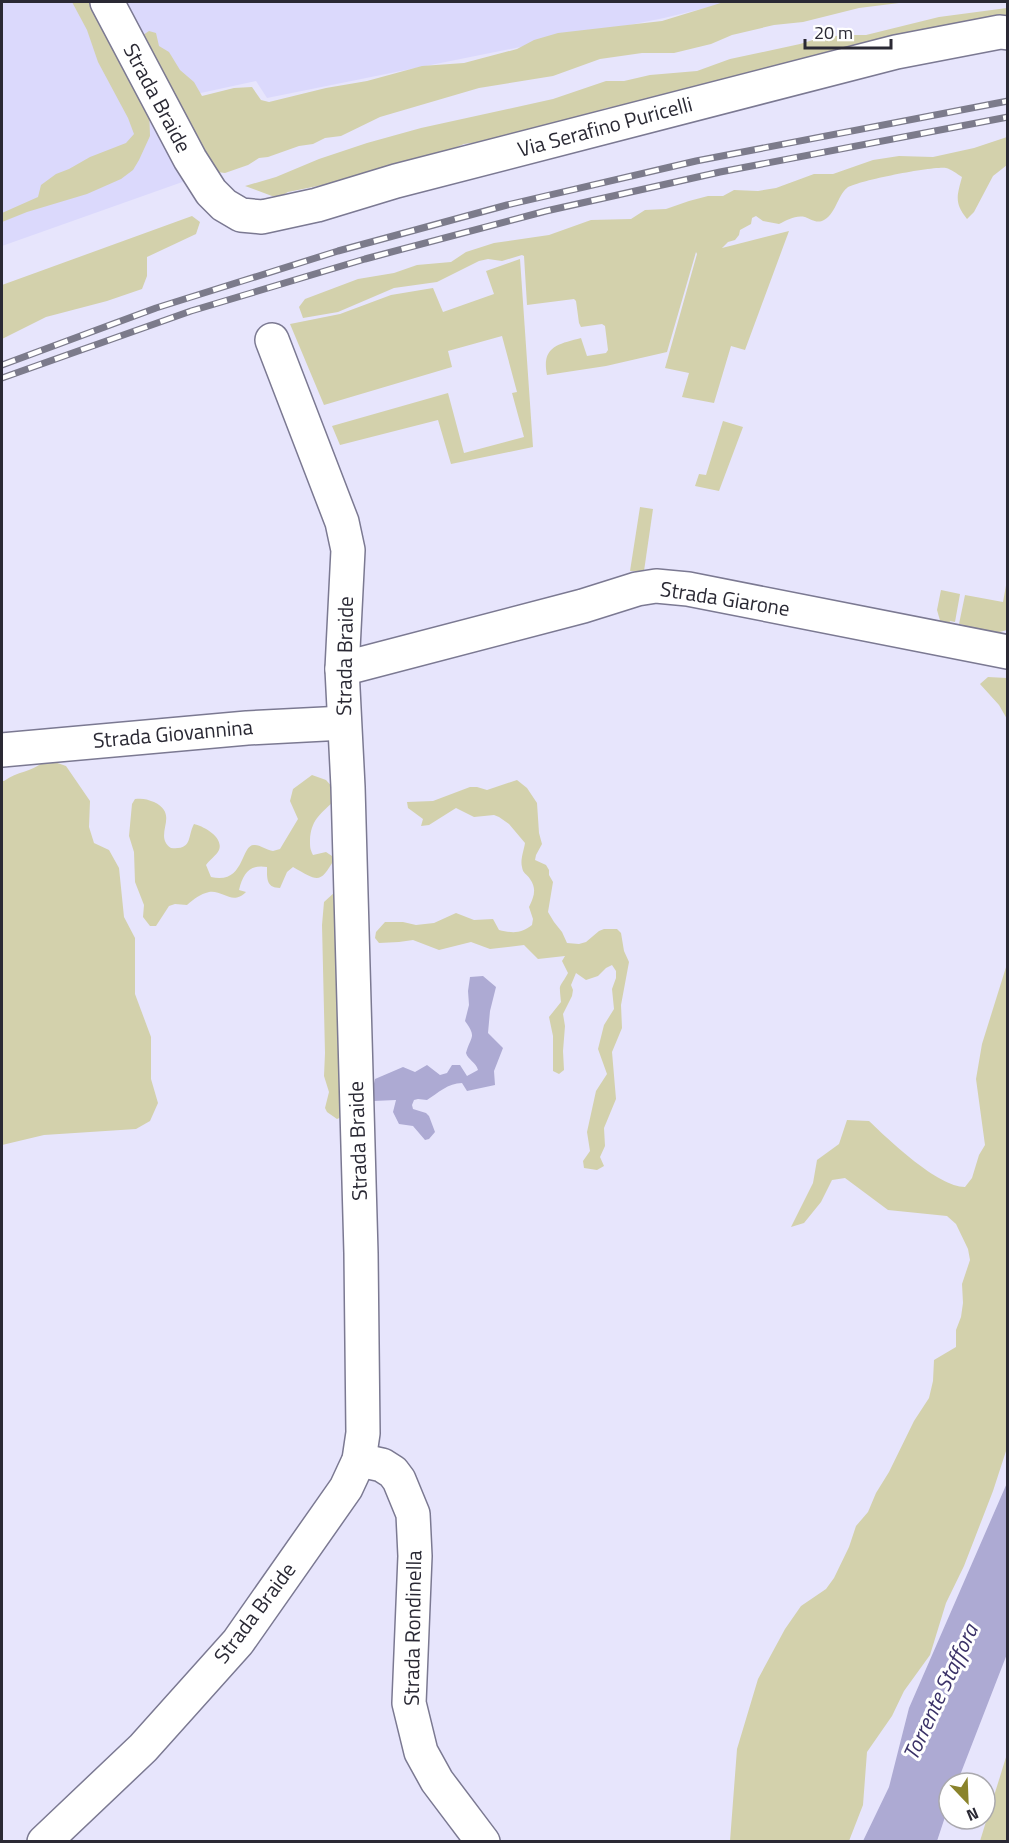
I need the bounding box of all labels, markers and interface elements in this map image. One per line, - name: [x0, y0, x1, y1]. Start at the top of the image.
- scale bar: [805, 12, 890, 50]
- text: 20 m: [814, 19, 853, 46]
- street label: Strada Braide: [116, 37, 200, 158]
- street label: Via Serafino Puricelli: [514, 87, 696, 165]
- street label: Strada Giarone: [658, 572, 792, 624]
- street label: Strada Braide: [327, 596, 361, 716]
- street label: Strada Giovannina: [92, 710, 255, 756]
- street label: Strada Braide: [339, 1081, 375, 1201]
- street label: Strada Rondinella: [395, 1549, 429, 1706]
- street label: Strada Braide: [205, 1555, 303, 1670]
- water label: Torrente Staffora: [894, 1616, 987, 1766]
- north arrow: [937, 1771, 997, 1831]
- text: N: [963, 1802, 983, 1828]

